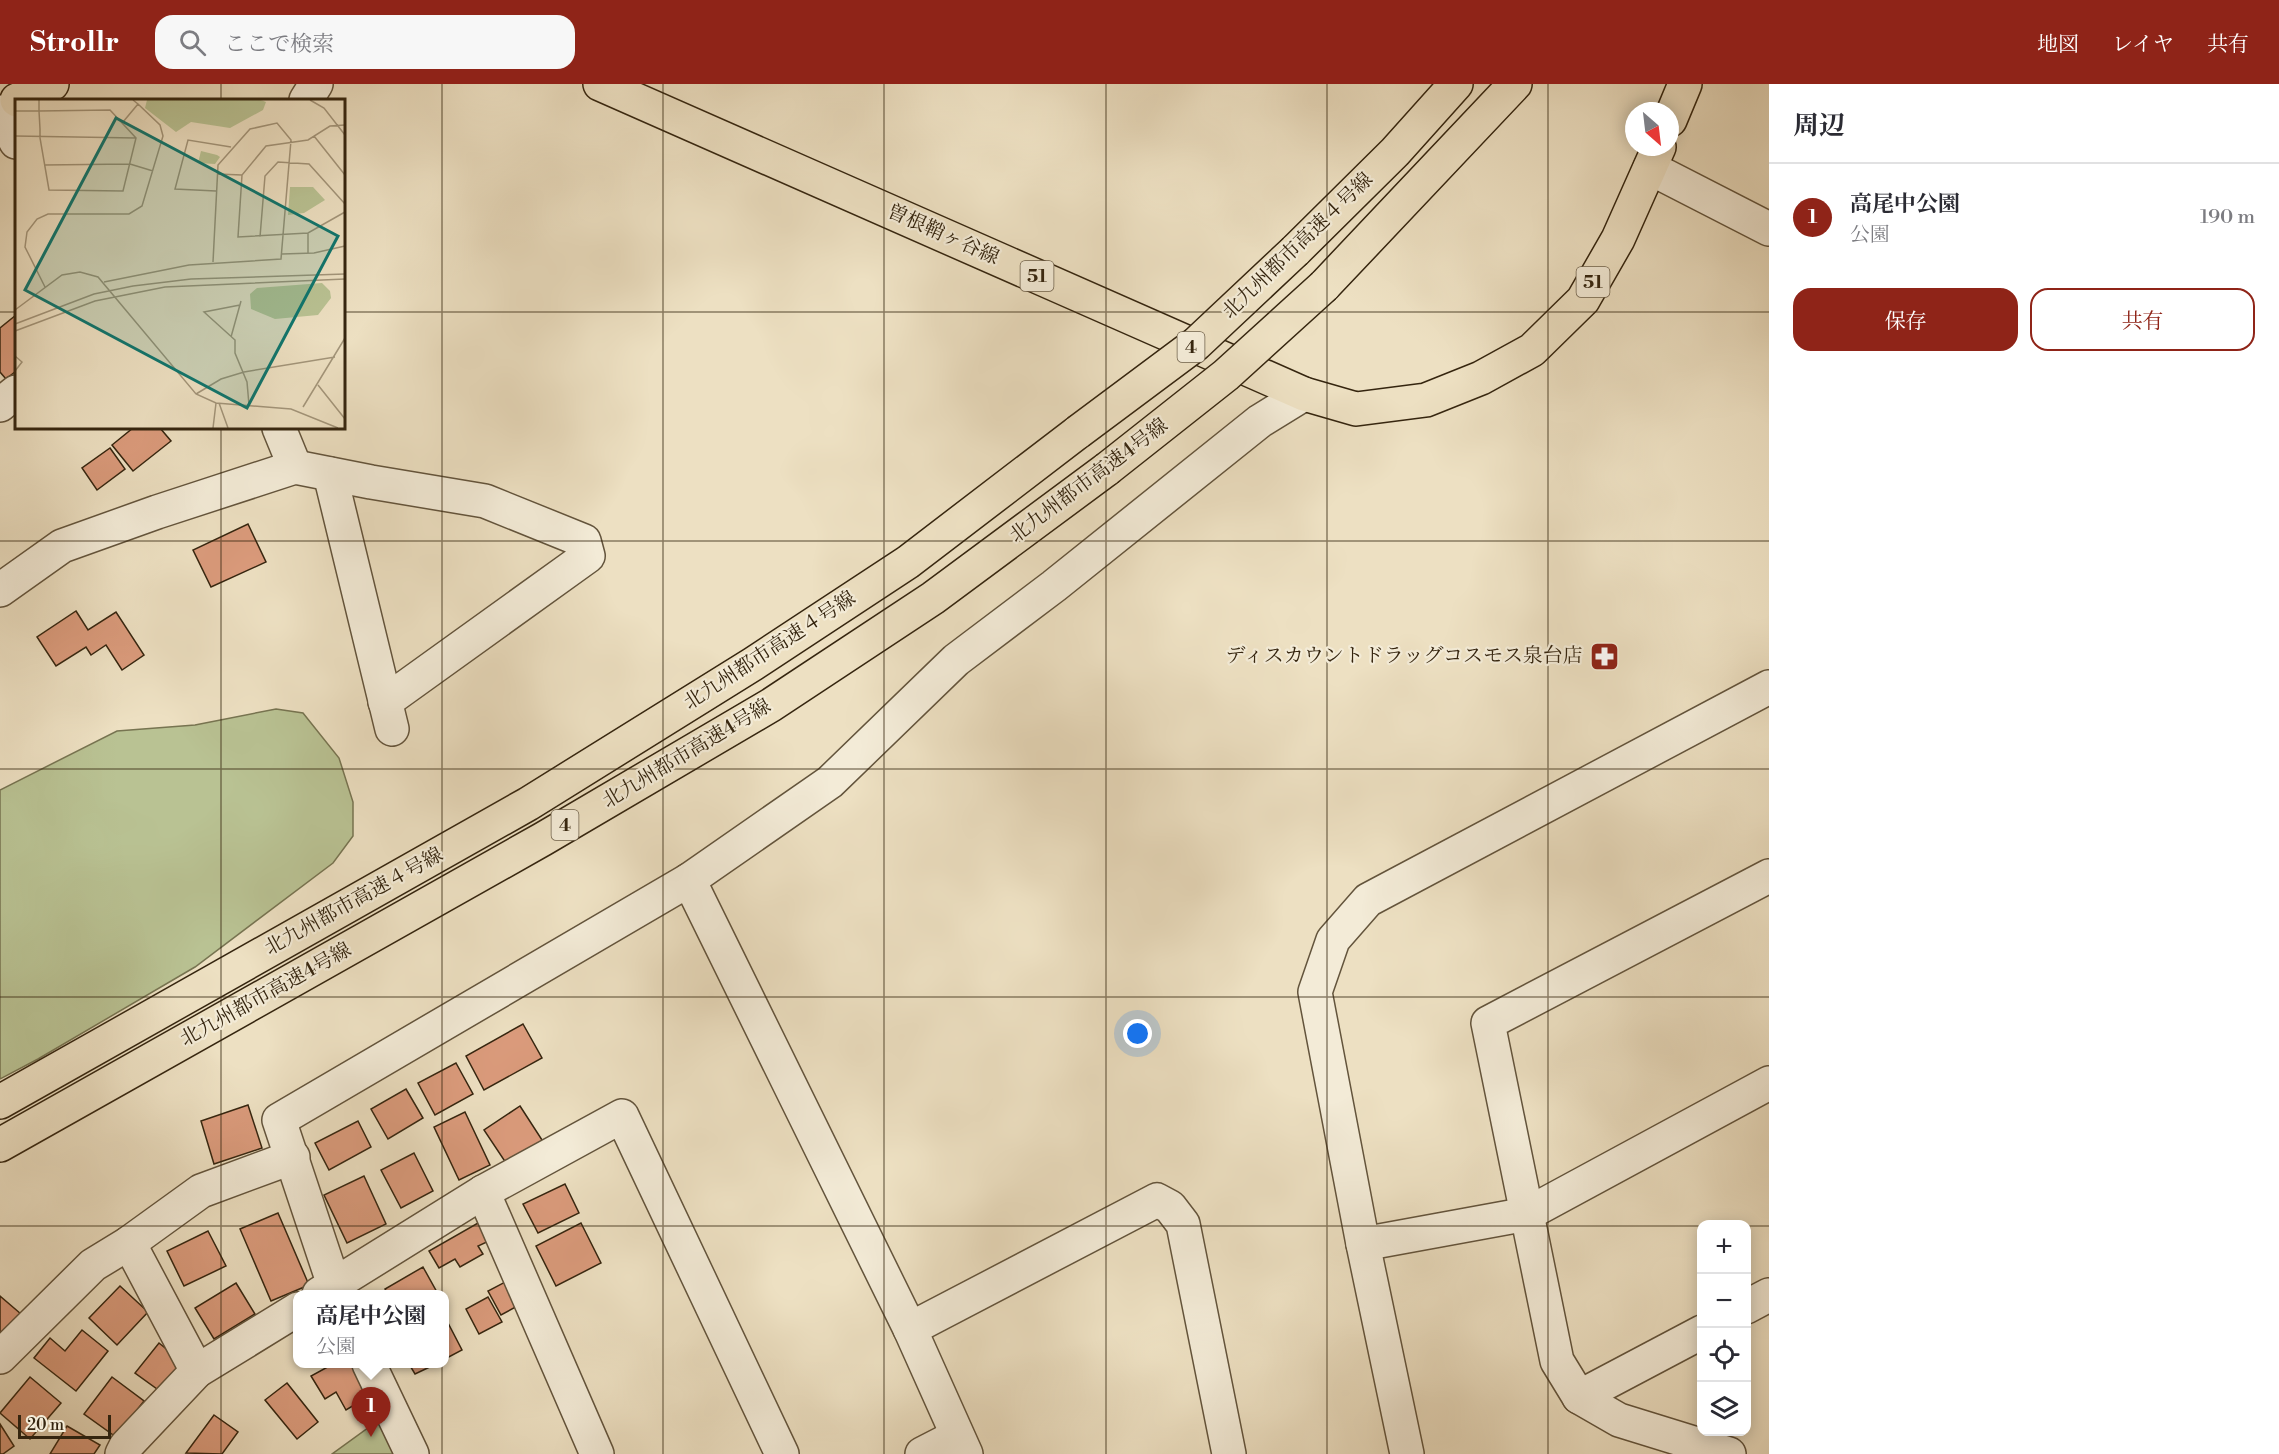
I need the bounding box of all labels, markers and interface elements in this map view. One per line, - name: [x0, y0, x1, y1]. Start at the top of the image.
- search box: [155, 15, 575, 69]
- text: Strollr: [30, 25, 119, 60]
- icon: search: [176, 26, 209, 59]
- text: ここで検索: [224, 31, 334, 58]
- text: 地図: [2037, 32, 2079, 58]
- text: レイヤ: [2112, 32, 2174, 58]
- text: 共有: [2207, 32, 2249, 58]
- inset map: [15, 99, 345, 429]
- north arrow: [1625, 102, 1679, 156]
- text: 周辺: [1793, 110, 1845, 142]
- street label: 北九州都市高速４号線: [1217, 168, 1379, 324]
- text: 高尾中公園: [1850, 191, 1960, 218]
- street label: 曽根鞘ヶ谷線: [883, 199, 1003, 271]
- text: 1: [1808, 205, 1817, 230]
- text: 190 m: [2200, 205, 2255, 230]
- text: 公園: [1850, 223, 1890, 248]
- road number: 51: [1020, 261, 1054, 291]
- road number: 51: [1576, 267, 1610, 297]
- button: 保存: [1793, 288, 2018, 351]
- button: 共有: [2030, 288, 2255, 351]
- road number: 4: [1178, 332, 1204, 362]
- street label: 北九州都市高速4号線: [1005, 413, 1173, 549]
- street label: 北九州都市高速４号線: [679, 586, 861, 716]
- pharmacy icon: ディスカウントドラッグコスモス泉台店: [1588, 640, 1620, 672]
- place label: ディスカウントドラッグコスモス泉台店: [1225, 644, 1583, 669]
- street label: 北九州都市高速4号線: [598, 694, 776, 814]
- road number: 4: [552, 810, 578, 840]
- street label: 北九州都市高速４号線: [260, 843, 448, 961]
- street label: 北九州都市高速4号線: [176, 938, 356, 1052]
- your location: [1123, 1019, 1152, 1048]
- map controls: [1697, 1220, 1751, 1436]
- button: +: [1697, 1220, 1751, 1274]
- button: −: [1697, 1274, 1751, 1328]
- popup: [293, 1290, 449, 1368]
- text: 高尾中公園: [316, 1303, 426, 1330]
- button: locate: [1697, 1328, 1751, 1382]
- text: 公園: [316, 1335, 356, 1360]
- button: layers: [1697, 1382, 1751, 1436]
- pin: 1: [352, 1388, 391, 1437]
- scale bar: [18, 1412, 111, 1440]
- text: 20 m: [27, 1415, 64, 1435]

